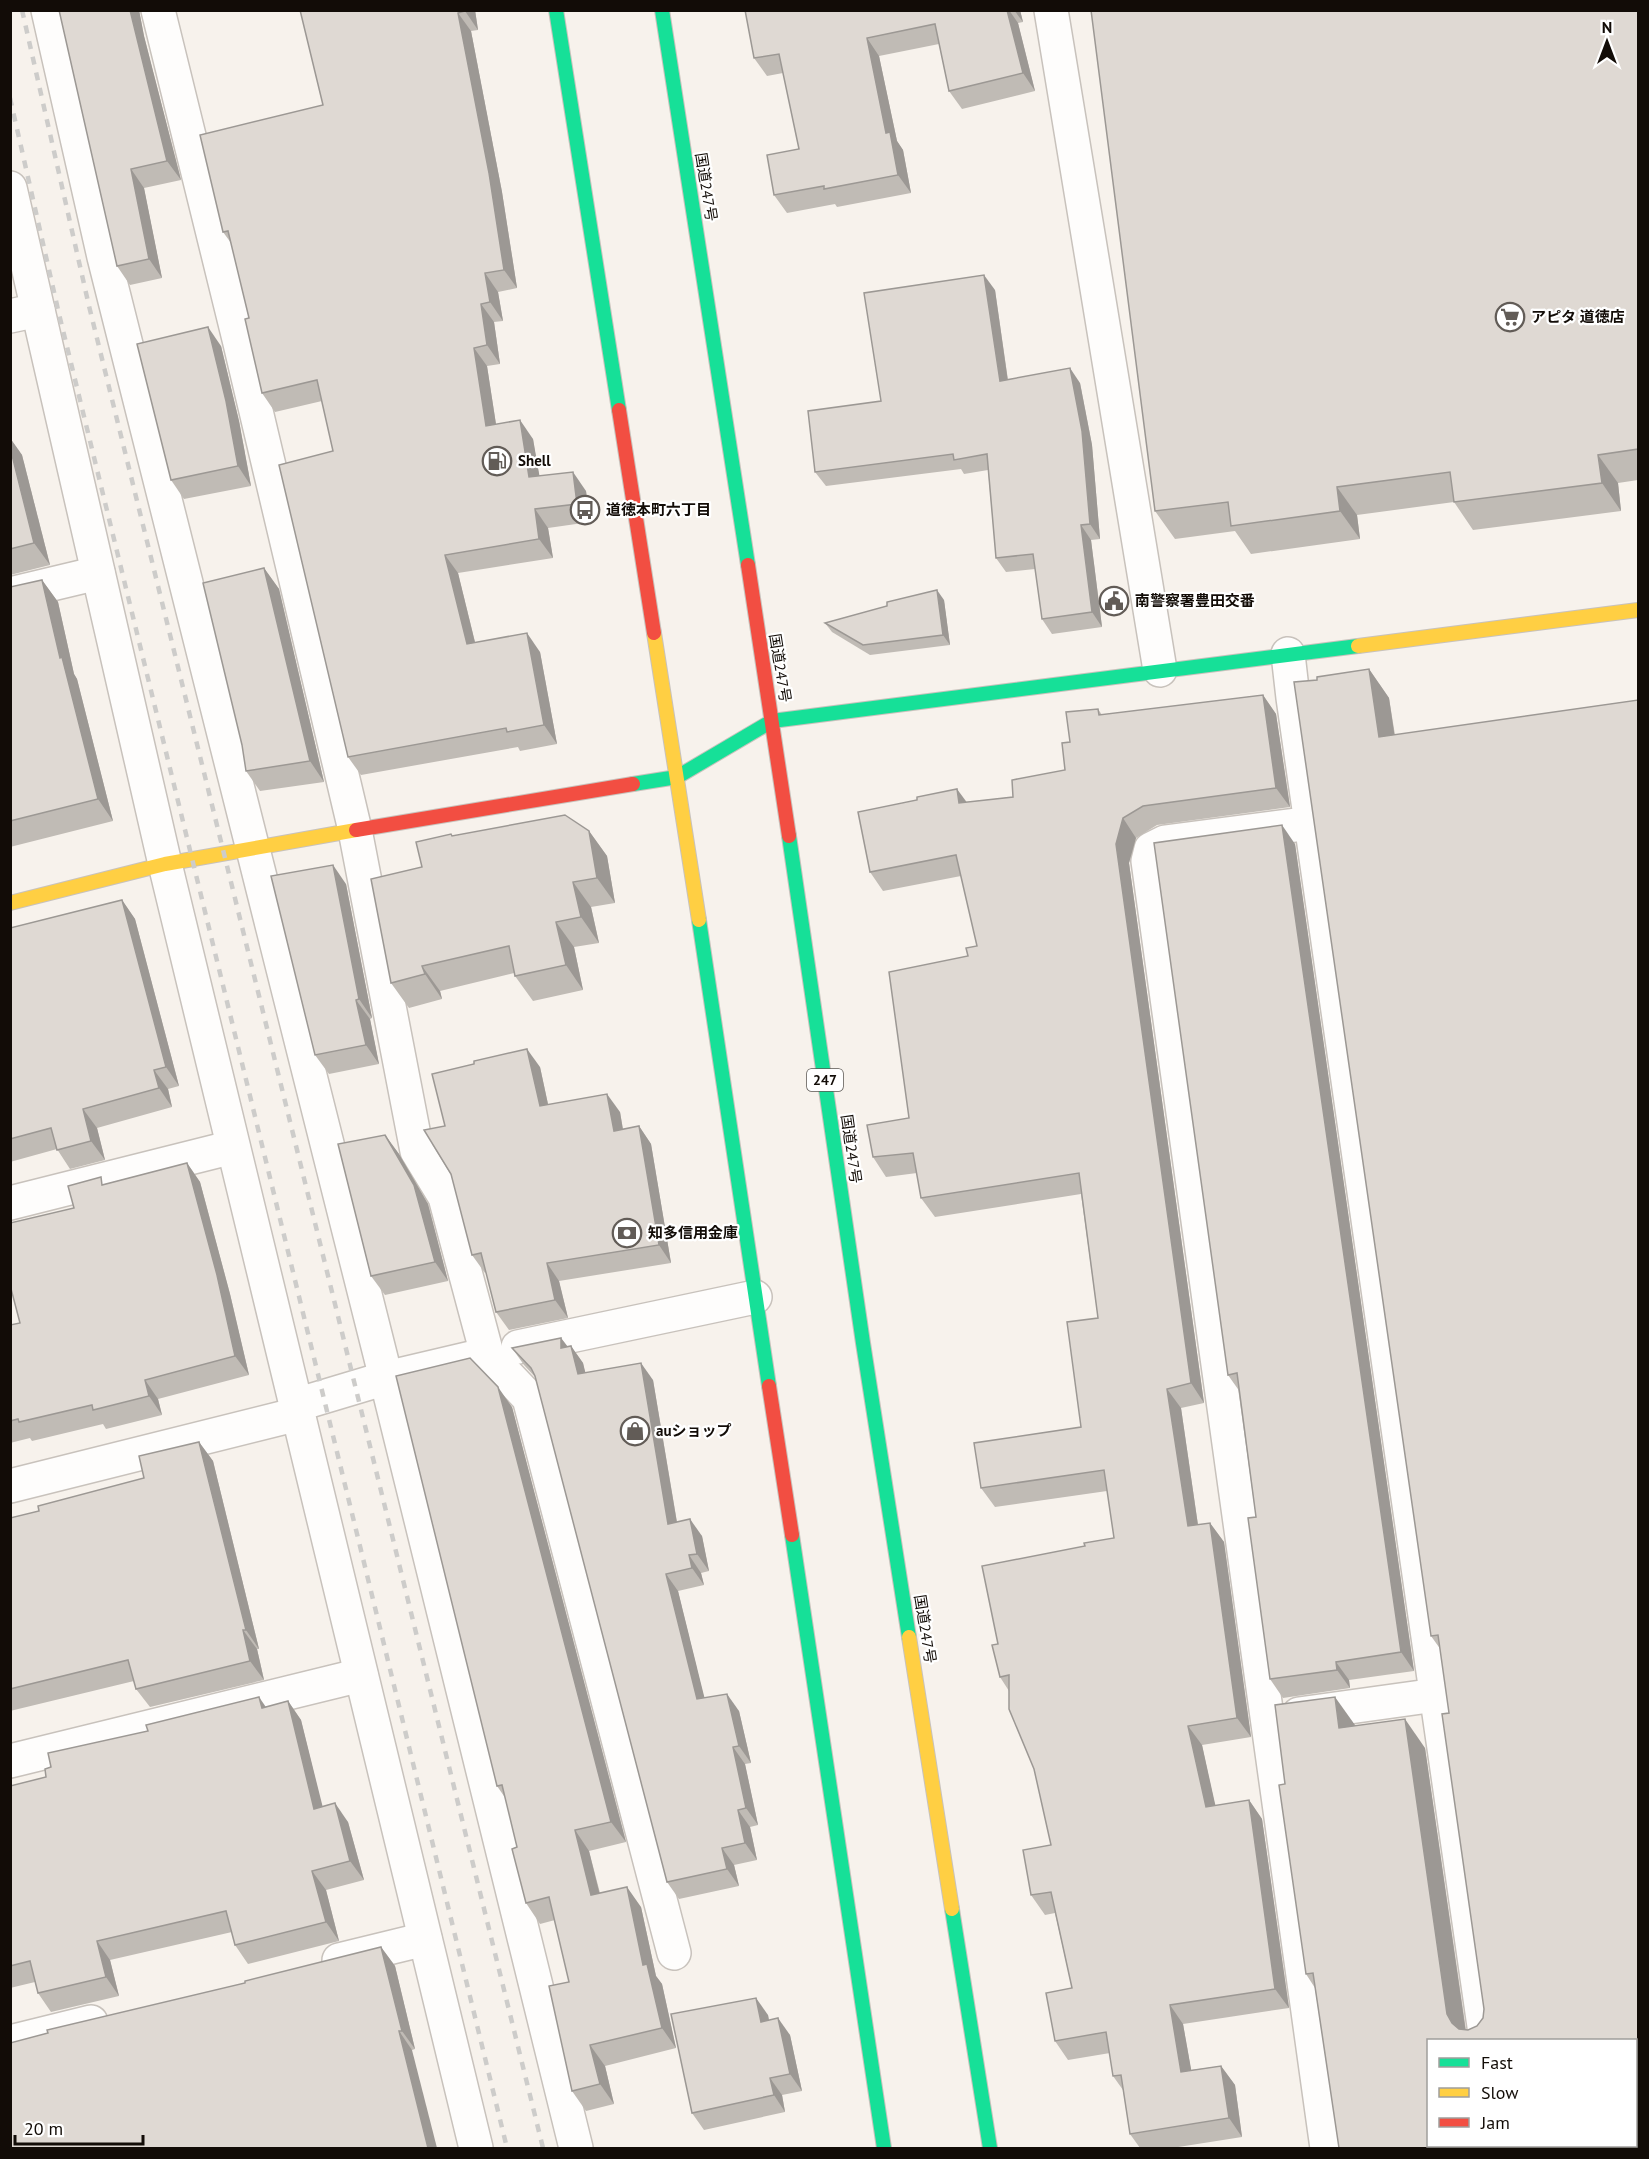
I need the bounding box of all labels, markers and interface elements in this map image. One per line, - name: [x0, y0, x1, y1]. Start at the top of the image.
- north arrow: [1577, 12, 1637, 72]
- text: N: [1602, 17, 1612, 37]
- street label: 国道247号: [692, 151, 721, 223]
- supermarket icon: アピタ 道徳店: [1494, 301, 1526, 333]
- place label: アピタ 道徳店: [1531, 307, 1625, 326]
- fuel station icon: Shell: [481, 445, 513, 477]
- place label: Shell: [518, 451, 551, 470]
- bus stop icon: 道徳本町六丁目: [569, 494, 601, 526]
- place label: 道徳本町六丁目: [606, 500, 711, 519]
- public building icon: 南警察署豊田交番: [1098, 585, 1130, 617]
- place label: 南警察署豊田交番: [1135, 591, 1255, 610]
- street label: 国道247号: [766, 632, 795, 704]
- road number: 247: [807, 1069, 843, 1091]
- street label: 国道247号: [837, 1113, 866, 1185]
- bank icon: 知多信用金庫: [611, 1217, 643, 1249]
- place label: 知多信用金庫: [648, 1223, 738, 1242]
- shop icon: auショップ: [619, 1415, 651, 1447]
- place label: auショップ: [656, 1421, 732, 1440]
- street label: 国道247号: [911, 1593, 940, 1665]
- legend: [1427, 2039, 1637, 2147]
- text: Fast: [1481, 2051, 1513, 2074]
- text: Slow: [1481, 2081, 1519, 2104]
- scale bar: [15, 2108, 142, 2146]
- text: Jam: [1480, 2111, 1510, 2134]
- text: 20 m: [24, 2117, 63, 2140]

